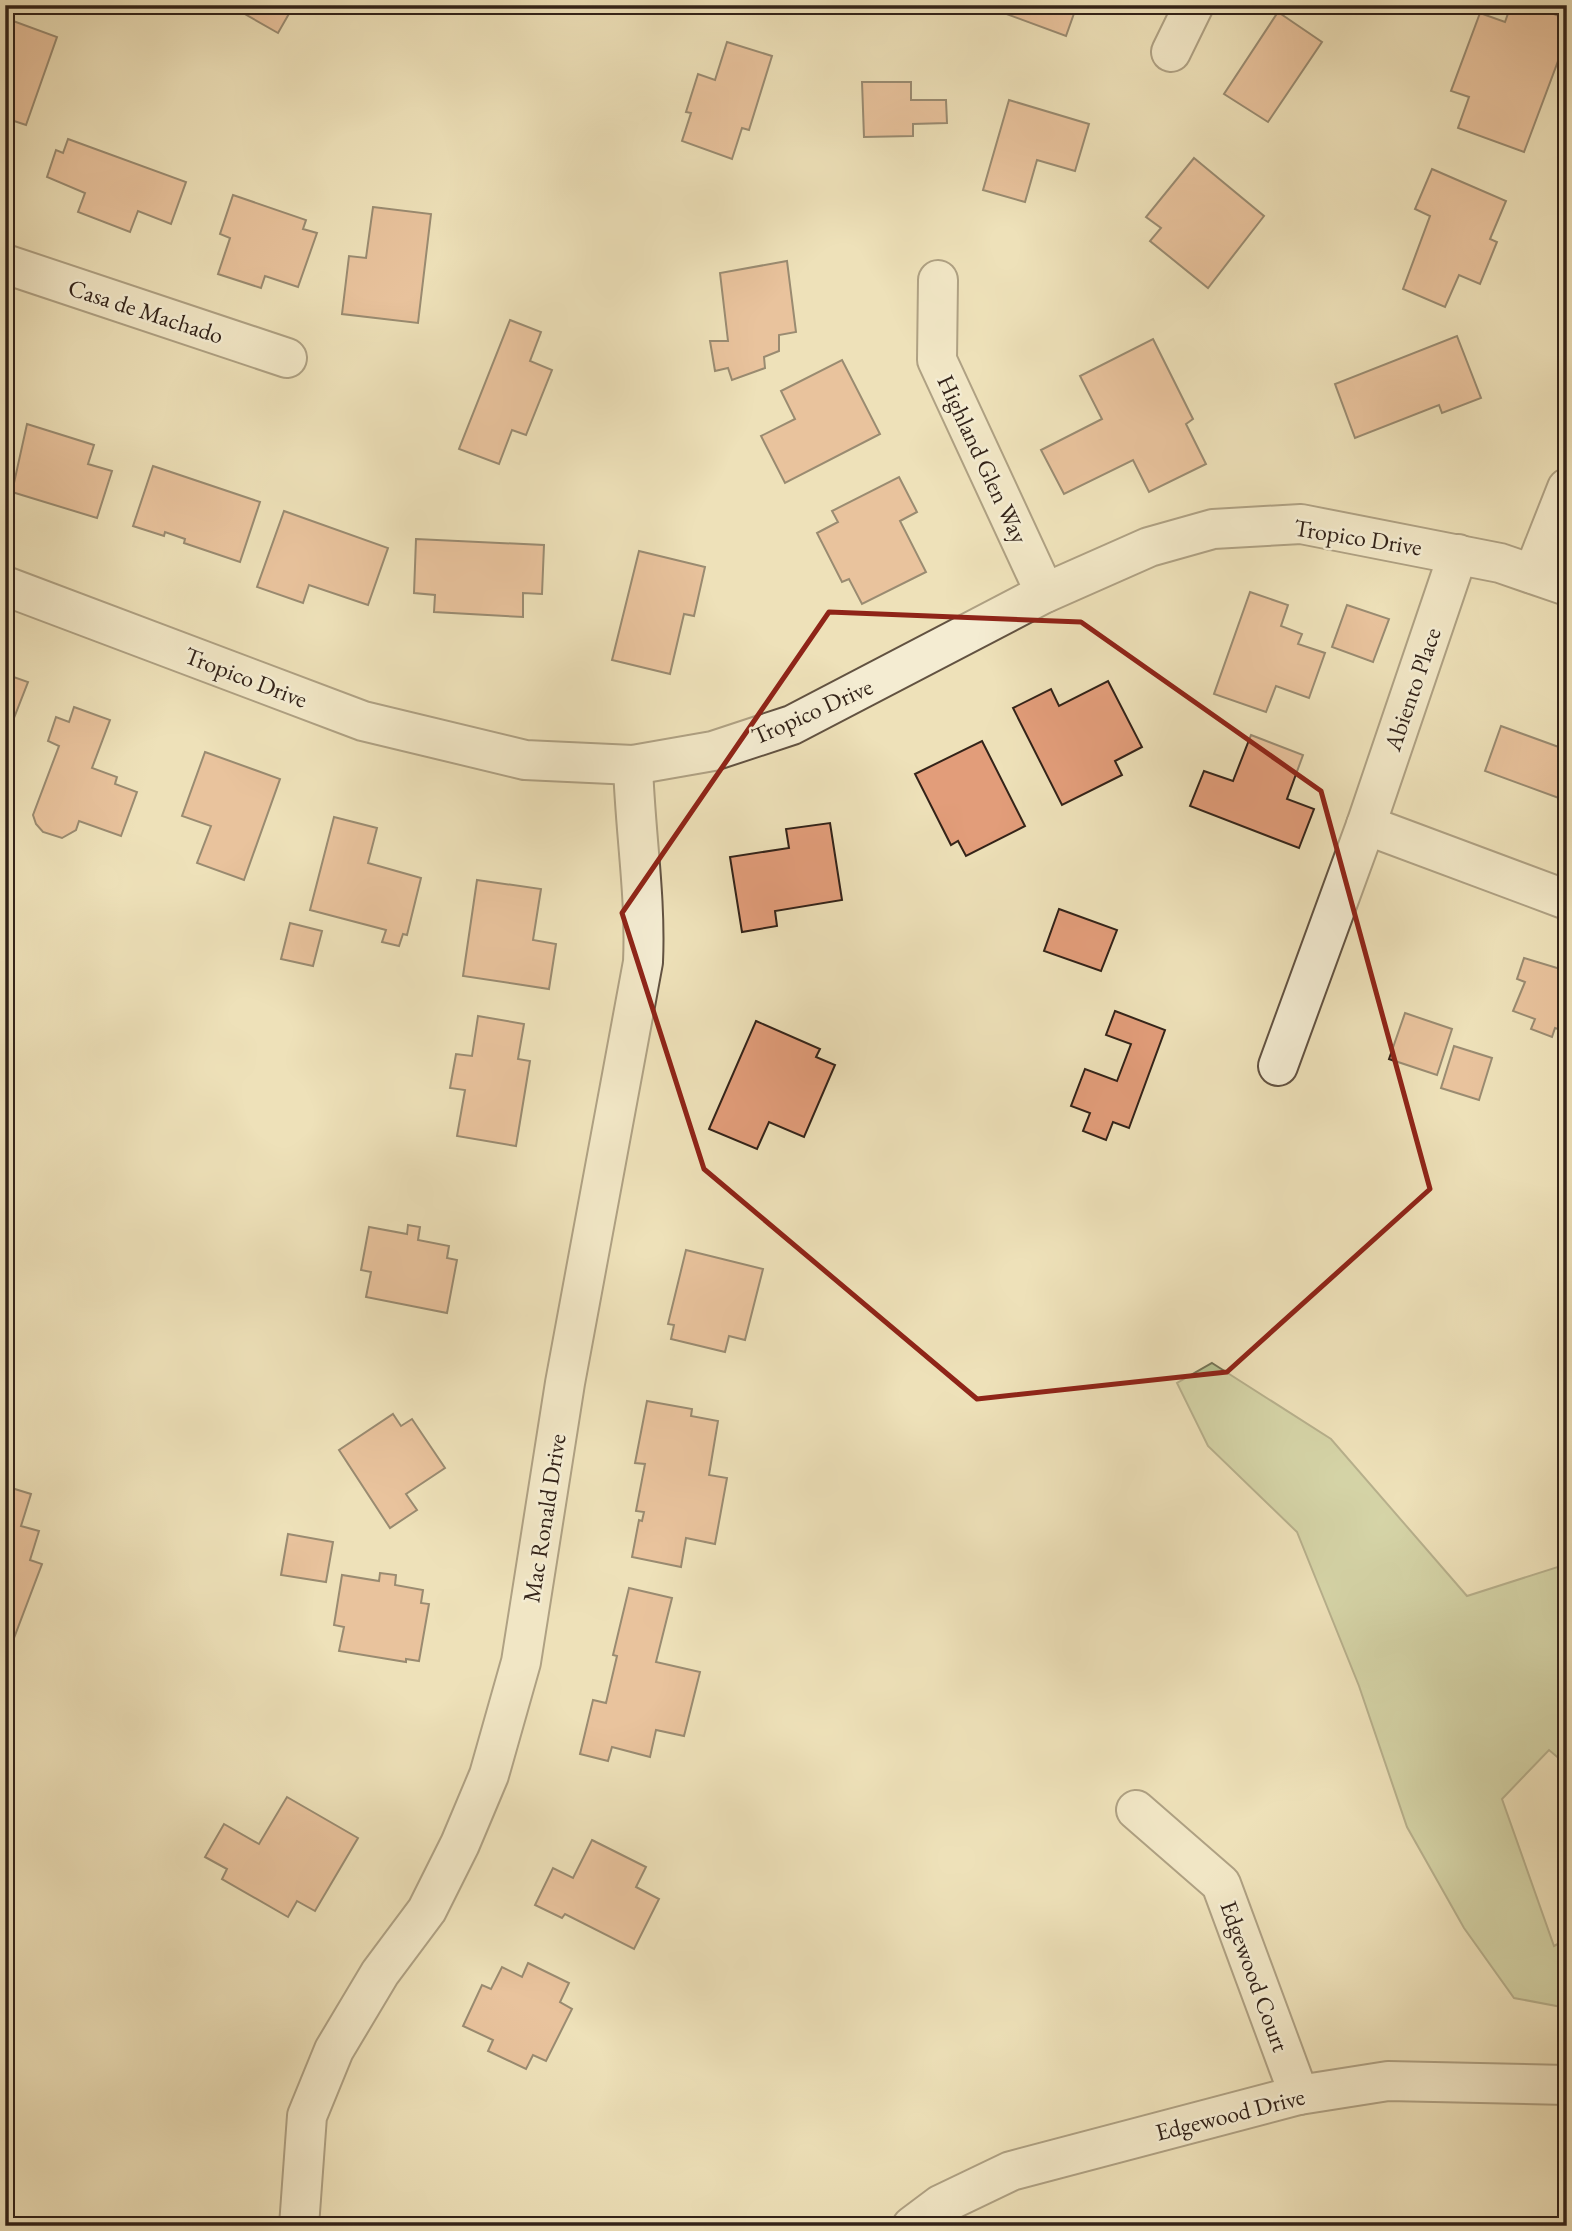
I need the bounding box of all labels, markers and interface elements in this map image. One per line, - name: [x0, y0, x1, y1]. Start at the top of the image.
- street label: Casa de Machado: [64, 271, 228, 351]
- street label: Highland Glen Way: [930, 370, 1036, 549]
- street label: Tropico Drive: [1292, 512, 1424, 562]
- street label: Abiento Place: [1376, 623, 1448, 756]
- street label: Tropico Drive: [180, 639, 312, 715]
- street label: Tropico Drive: [747, 671, 877, 751]
- street label: Mac Ronald Drive: [515, 1431, 573, 1605]
- street label: Edgewood Court: [1213, 1896, 1297, 2056]
- street label: Edgewood Drive: [1152, 2080, 1308, 2148]

